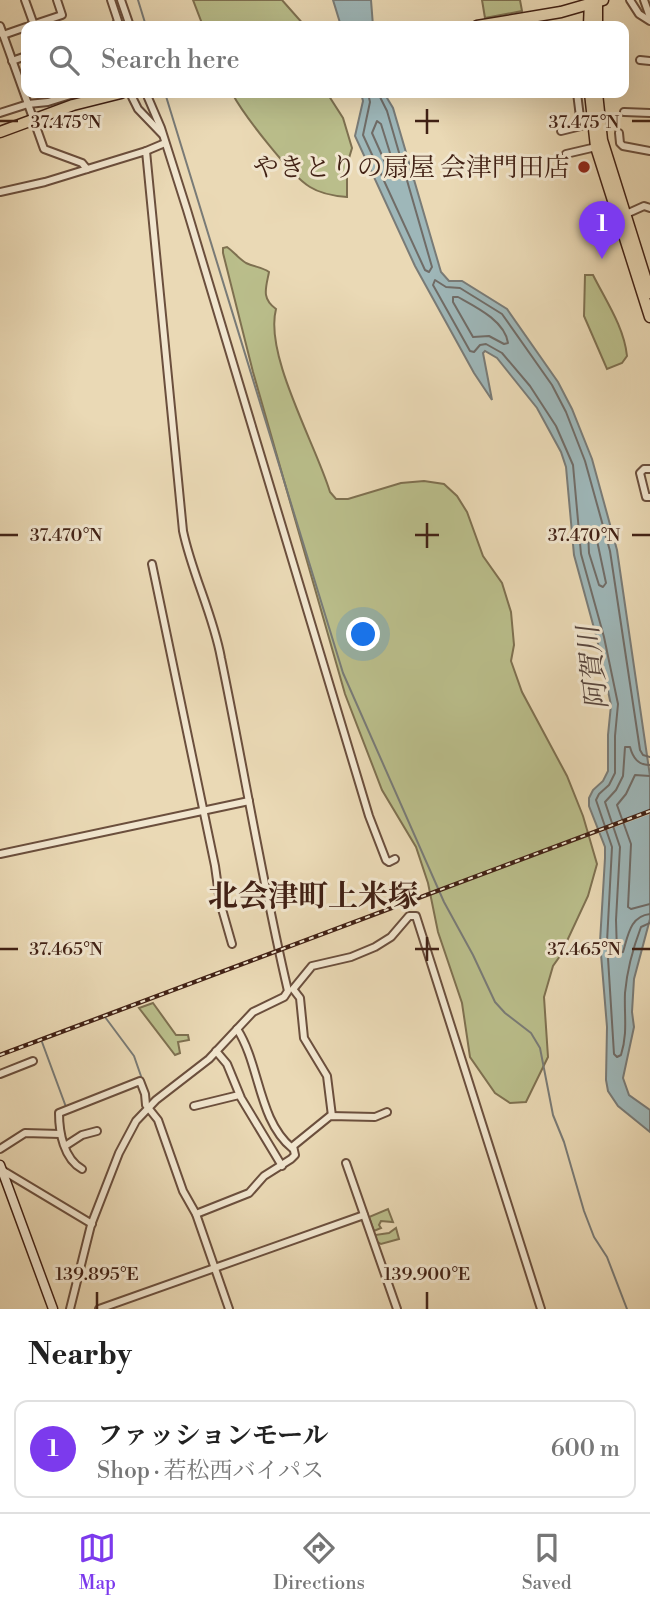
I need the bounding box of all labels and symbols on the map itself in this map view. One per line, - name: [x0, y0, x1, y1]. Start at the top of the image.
- text: 37.475°N: [31, 111, 102, 134]
- text: 37.475°N: [549, 111, 620, 134]
- place label: やきとりの扇屋 会津門田店: [253, 152, 570, 184]
- marker: やきとりの扇屋 会津門田店: [576, 159, 592, 175]
- pin: 1: [579, 201, 625, 259]
- text: 37.470°N: [30, 524, 103, 547]
- text: 37.470°N: [548, 524, 621, 547]
- your location: [346, 617, 380, 651]
- water label: 阿賀川: [571, 621, 616, 712]
- district label: 北会津町上米塚: [208, 878, 418, 916]
- text: 37.465°N: [29, 938, 103, 961]
- text: 37.465°N: [547, 938, 621, 961]
- text: 139.895°E: [55, 1263, 139, 1286]
- text: 139.900°E: [384, 1263, 470, 1286]

